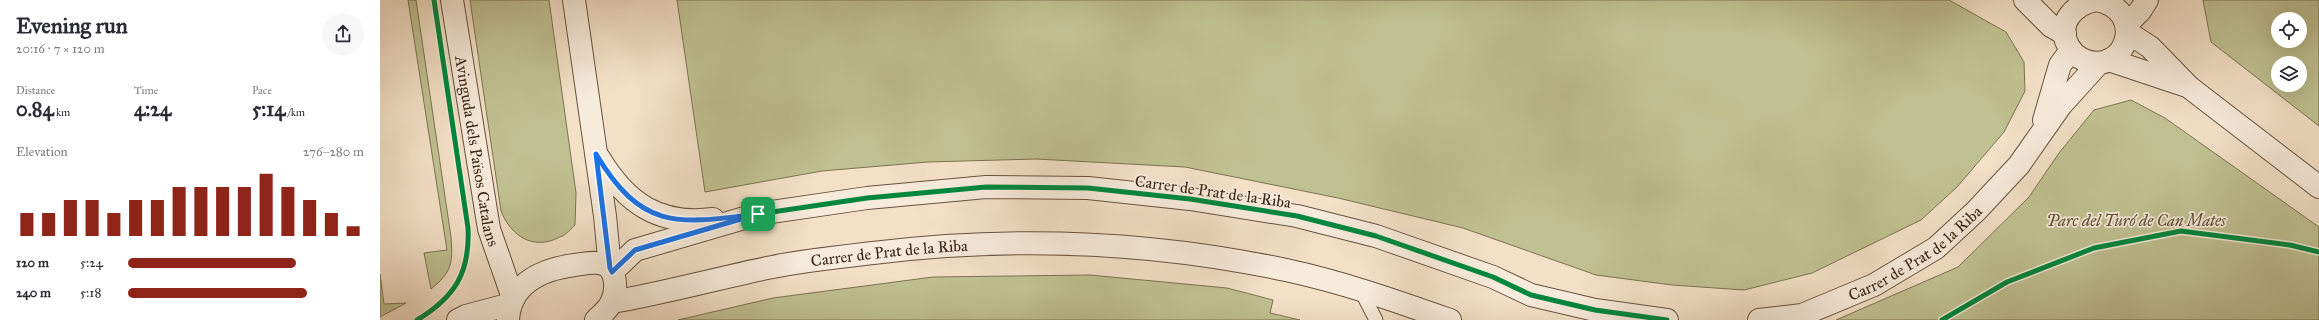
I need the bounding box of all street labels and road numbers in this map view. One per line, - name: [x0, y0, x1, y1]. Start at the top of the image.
- street label: Avinguda dels Països Catalans: [451, 53, 503, 249]
- street label: Carrer de Prat de la Riba: [1134, 171, 1292, 212]
- street label: Carrer de Prat de la Riba: [1845, 202, 1986, 305]
- street label: Carrer de Prat de la Riba: [810, 236, 968, 270]

